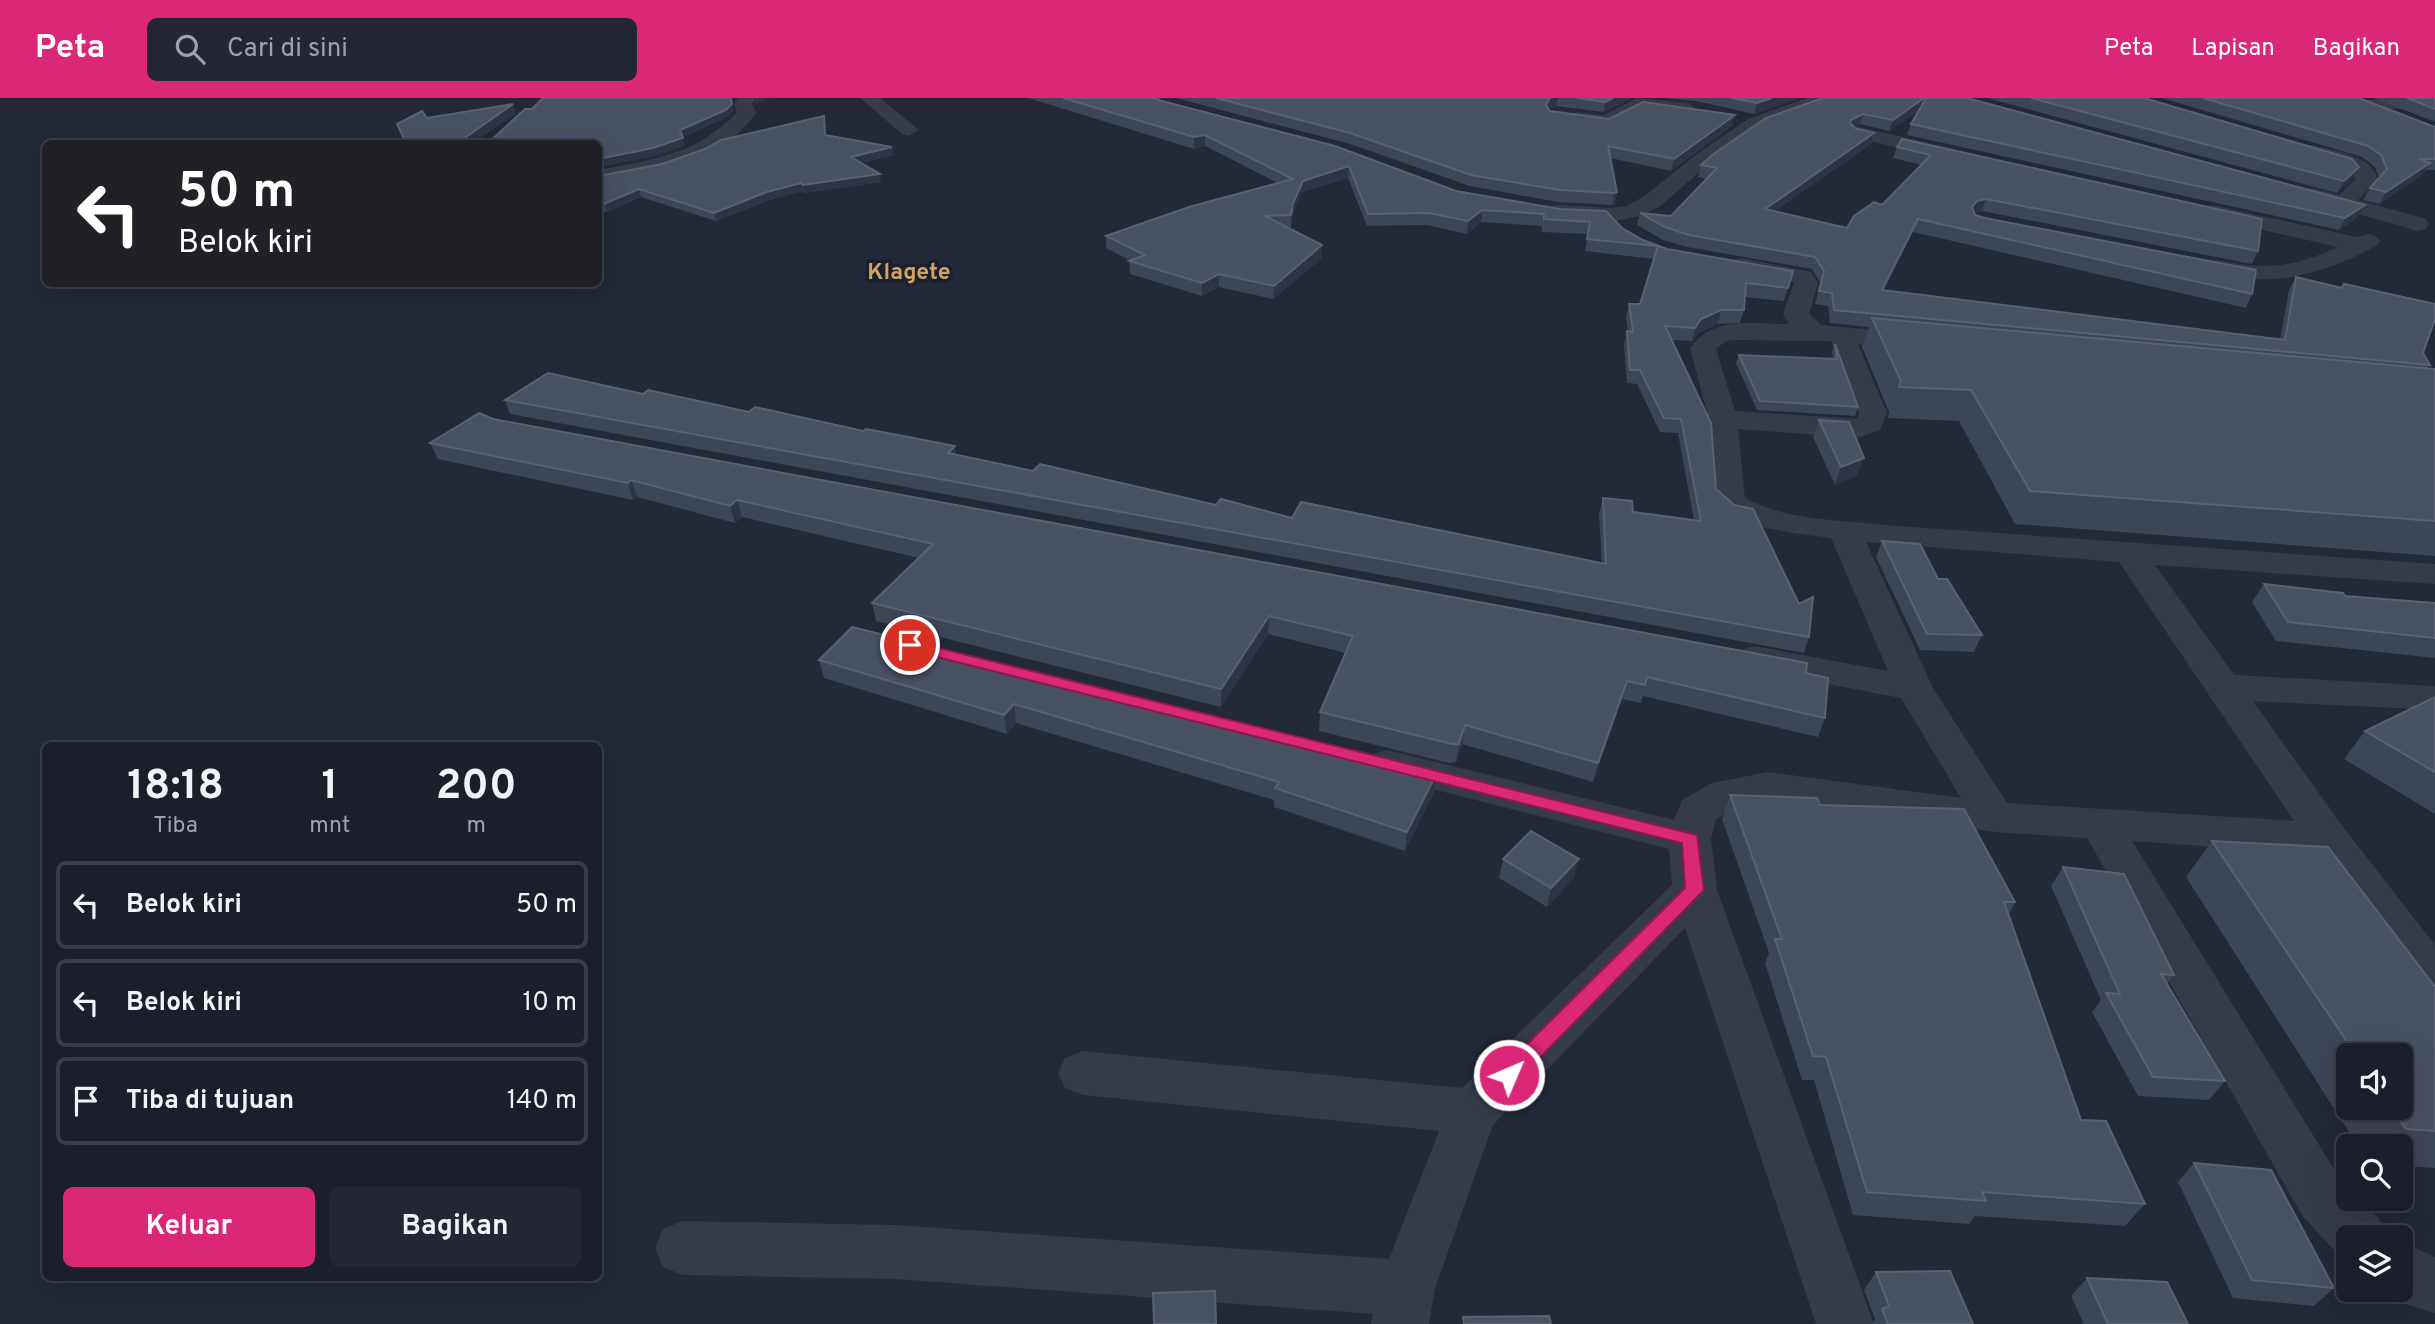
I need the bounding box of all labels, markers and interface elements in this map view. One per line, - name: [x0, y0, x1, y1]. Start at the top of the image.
- search box: [147, 18, 637, 81]
- text: Peta: [35, 28, 105, 70]
- icon: search: [171, 30, 209, 68]
- text: Cari di sini: [227, 33, 348, 66]
- text: Peta: [2104, 34, 2153, 64]
- text: Lapisan: [2191, 34, 2275, 64]
- text: Bagikan: [2313, 34, 2400, 64]
- text: 50 m: [178, 163, 295, 225]
- icon: left: [63, 168, 154, 259]
- text: Belok kiri: [178, 224, 313, 264]
- district label: Klagete: [867, 259, 951, 288]
- pin: [880, 615, 940, 675]
- icon: arrive: [891, 626, 929, 664]
- text: 18:18: [127, 761, 224, 814]
- text: 1: [321, 761, 338, 814]
- text: 200: [436, 761, 517, 814]
- text: Tiba: [153, 812, 198, 841]
- text: mnt: [309, 812, 350, 841]
- text: m: [466, 812, 486, 841]
- icon: left: [67, 886, 105, 924]
- text: Belok kiri: [126, 889, 242, 922]
- text: 50 m: [516, 889, 577, 922]
- icon: left: [67, 984, 105, 1022]
- text: Belok kiri: [126, 987, 242, 1020]
- text: 10 m: [522, 987, 577, 1020]
- position arrow: [1472, 1038, 1546, 1112]
- map controls: [2336, 1043, 2413, 1302]
- button: sound: [2336, 1043, 2413, 1120]
- icon: arrive: [67, 1082, 105, 1120]
- text: Tiba di tujuan: [126, 1085, 294, 1118]
- text: 140 m: [507, 1085, 577, 1118]
- button: search: [2336, 1134, 2413, 1211]
- button: Keluar: [63, 1187, 315, 1267]
- button: Bagikan: [329, 1187, 581, 1267]
- button: layers: [2336, 1225, 2413, 1302]

